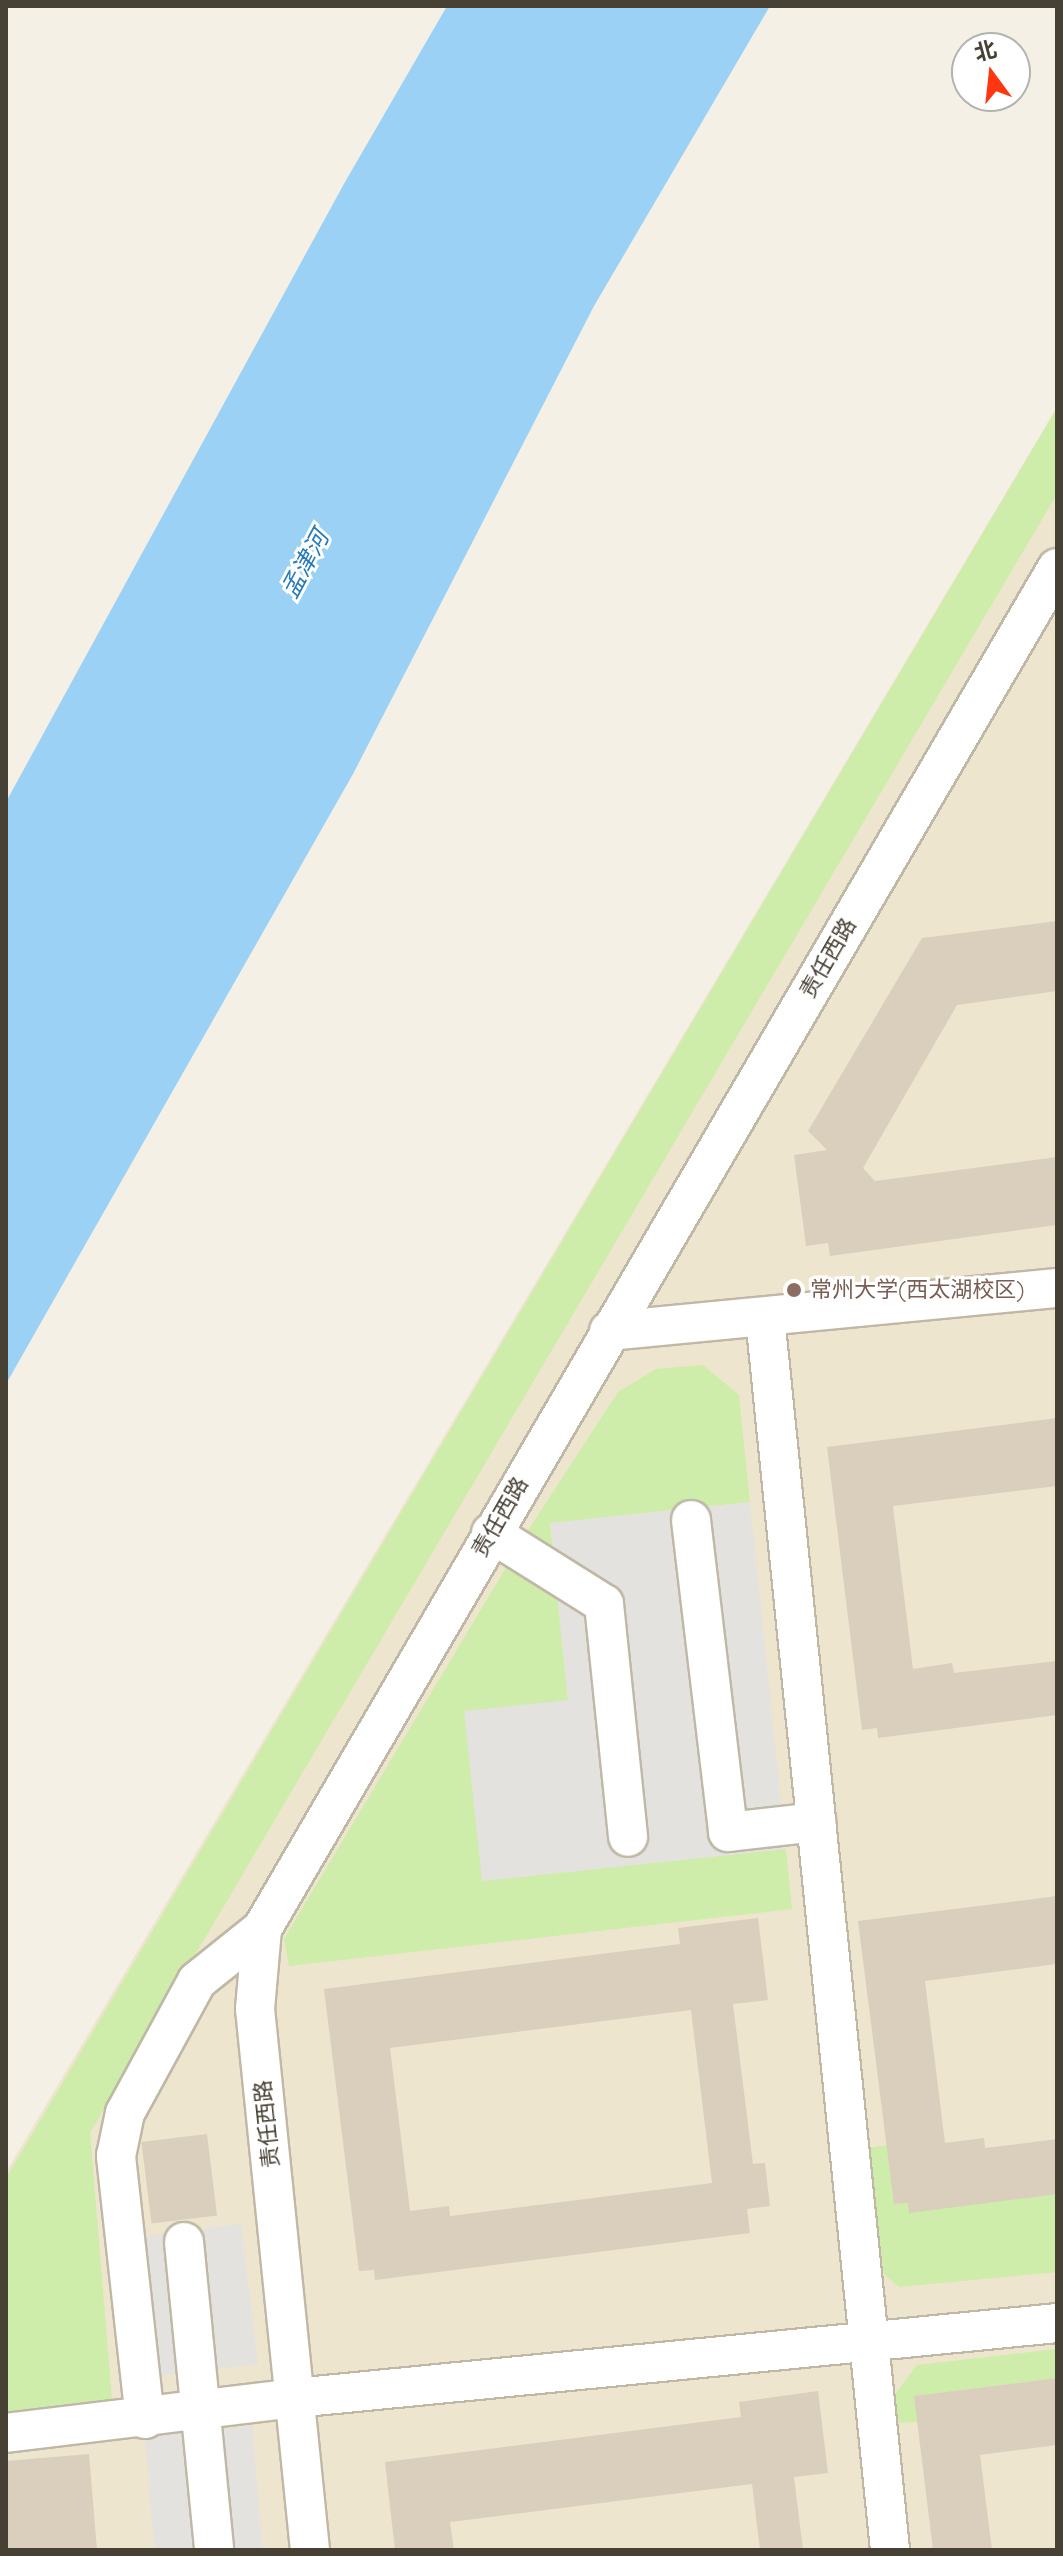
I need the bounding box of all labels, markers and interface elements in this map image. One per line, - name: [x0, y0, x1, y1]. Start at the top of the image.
- north arrow: [951, 32, 1031, 112]
- text: 北: [971, 34, 1000, 67]
- water label: 孟津河: [275, 525, 335, 603]
- street label: 责任西路: [795, 913, 861, 1003]
- place label: 常州大学(西太湖校区): [810, 1277, 1024, 1303]
- marker: 常州大学(西太湖校区): [785, 1281, 803, 1299]
- street label: 责任西路: [467, 1472, 533, 1562]
- street label: 责任西路: [249, 2079, 285, 2169]

